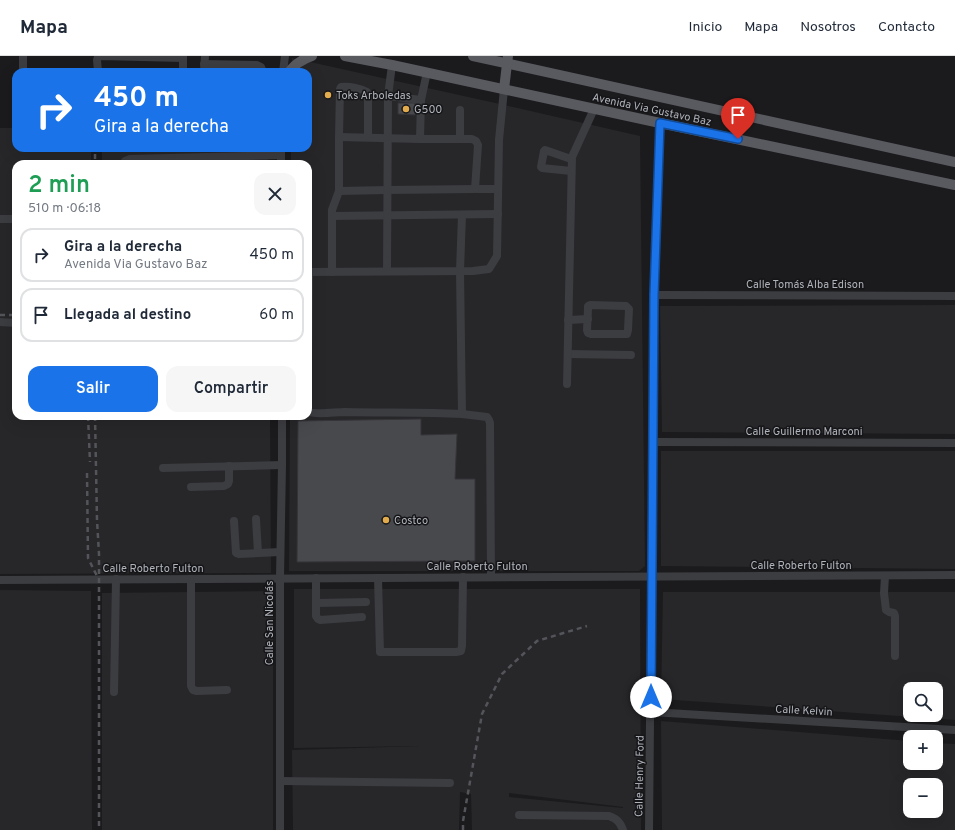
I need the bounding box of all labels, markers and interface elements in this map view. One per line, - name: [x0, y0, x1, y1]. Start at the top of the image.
- text: Mapa: [20, 16, 68, 40]
- text: Inicio: [689, 19, 722, 36]
- text: Mapa: [744, 19, 778, 36]
- text: Nosotros: [800, 19, 856, 36]
- text: Contacto: [878, 19, 935, 36]
- text: 450 m: [94, 81, 179, 117]
- icon: right: [28, 84, 80, 136]
- place label: Toks Arboledas: [336, 89, 411, 103]
- marker: Toks Arboledas: [323, 90, 333, 100]
- street label: Avenida Via Gustavo Baz: [591, 90, 713, 129]
- pin: [721, 98, 755, 139]
- place label: G500: [414, 103, 442, 117]
- marker: G500: [401, 104, 411, 114]
- icon: arrive: [727, 104, 749, 126]
- text: Gira a la derecha: [94, 116, 229, 139]
- text: 2 min: [28, 171, 90, 201]
- button: close: [254, 173, 296, 215]
- text: 510 m · 06:18: [28, 201, 101, 217]
- text: Gira a la derecha: [64, 238, 182, 257]
- icon: right: [30, 244, 52, 266]
- text: 450 m: [250, 246, 294, 265]
- text: Avenida Via Gustavo Baz: [64, 257, 208, 273]
- street label: Calle Tomás Alba Edison: [746, 278, 864, 292]
- icon: arrive: [30, 304, 52, 326]
- text: Llegada al destino: [64, 306, 191, 325]
- text: 60 m: [259, 306, 294, 325]
- button: Salir: [28, 366, 158, 412]
- button: Compartir: [166, 366, 296, 412]
- street label: Calle Guillermo Marconi: [745, 425, 863, 439]
- place label: Costco: [394, 514, 428, 528]
- marker: Costco: [381, 515, 391, 525]
- street label: Calle Roberto Fulton: [750, 559, 852, 573]
- street label: Calle Roberto Fulton: [426, 560, 528, 574]
- street label: Calle Roberto Fulton: [102, 562, 204, 576]
- street label: Calle San Nicolás: [263, 581, 277, 665]
- position arrow: [630, 676, 672, 718]
- map controls: [903, 682, 943, 818]
- button: search: [903, 682, 943, 722]
- street label: Calle Kelvin: [775, 703, 833, 719]
- button: +: [903, 730, 943, 770]
- street label: Calle Henry Ford: [632, 735, 648, 817]
- button: −: [903, 778, 943, 818]

